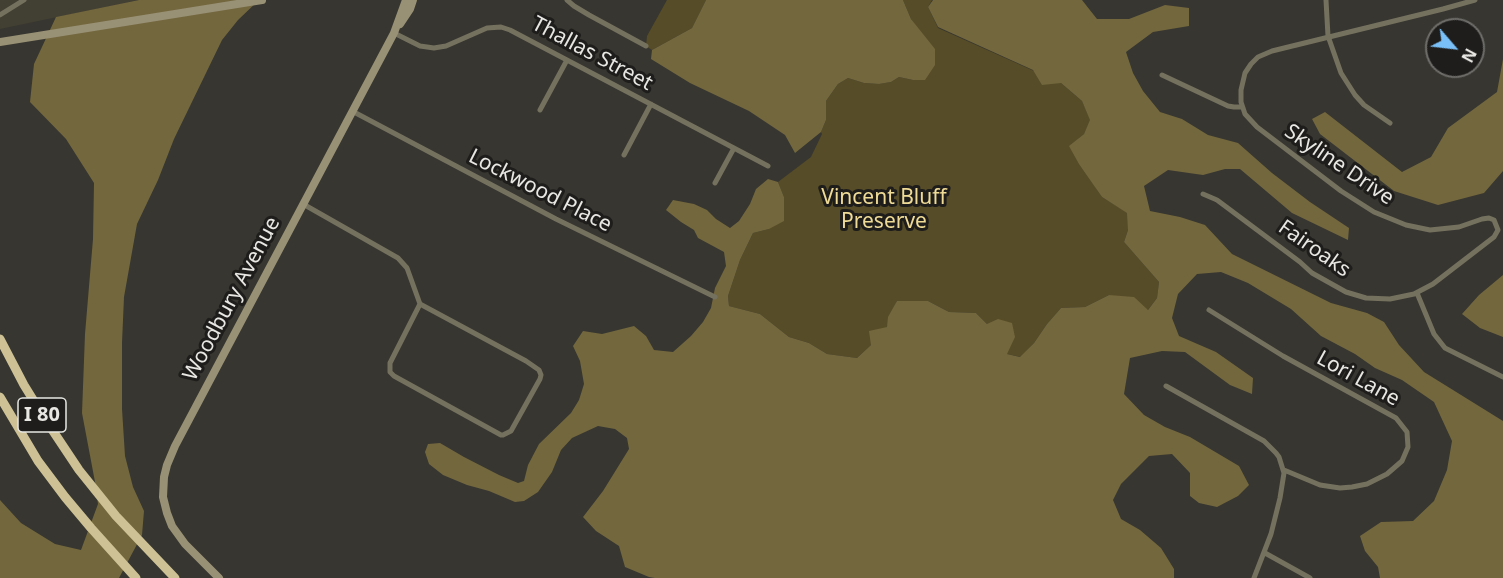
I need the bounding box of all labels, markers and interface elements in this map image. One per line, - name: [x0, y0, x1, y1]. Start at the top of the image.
- street label: Thallas Street: [527, 12, 657, 96]
- north arrow: [1425, 18, 1485, 78]
- text: N: [1456, 45, 1482, 66]
- street label: Skyline Drive: [1280, 119, 1398, 211]
- street label: Lockwood Place: [464, 144, 616, 238]
- park label: Vincent Bluff Preserve: [821, 185, 947, 235]
- street label: Woodbury Avenue: [178, 213, 286, 385]
- street label: Fairoaks: [1273, 215, 1355, 283]
- street label: Lori Lane: [1312, 346, 1404, 412]
- road number: I 80: [18, 398, 66, 432]

